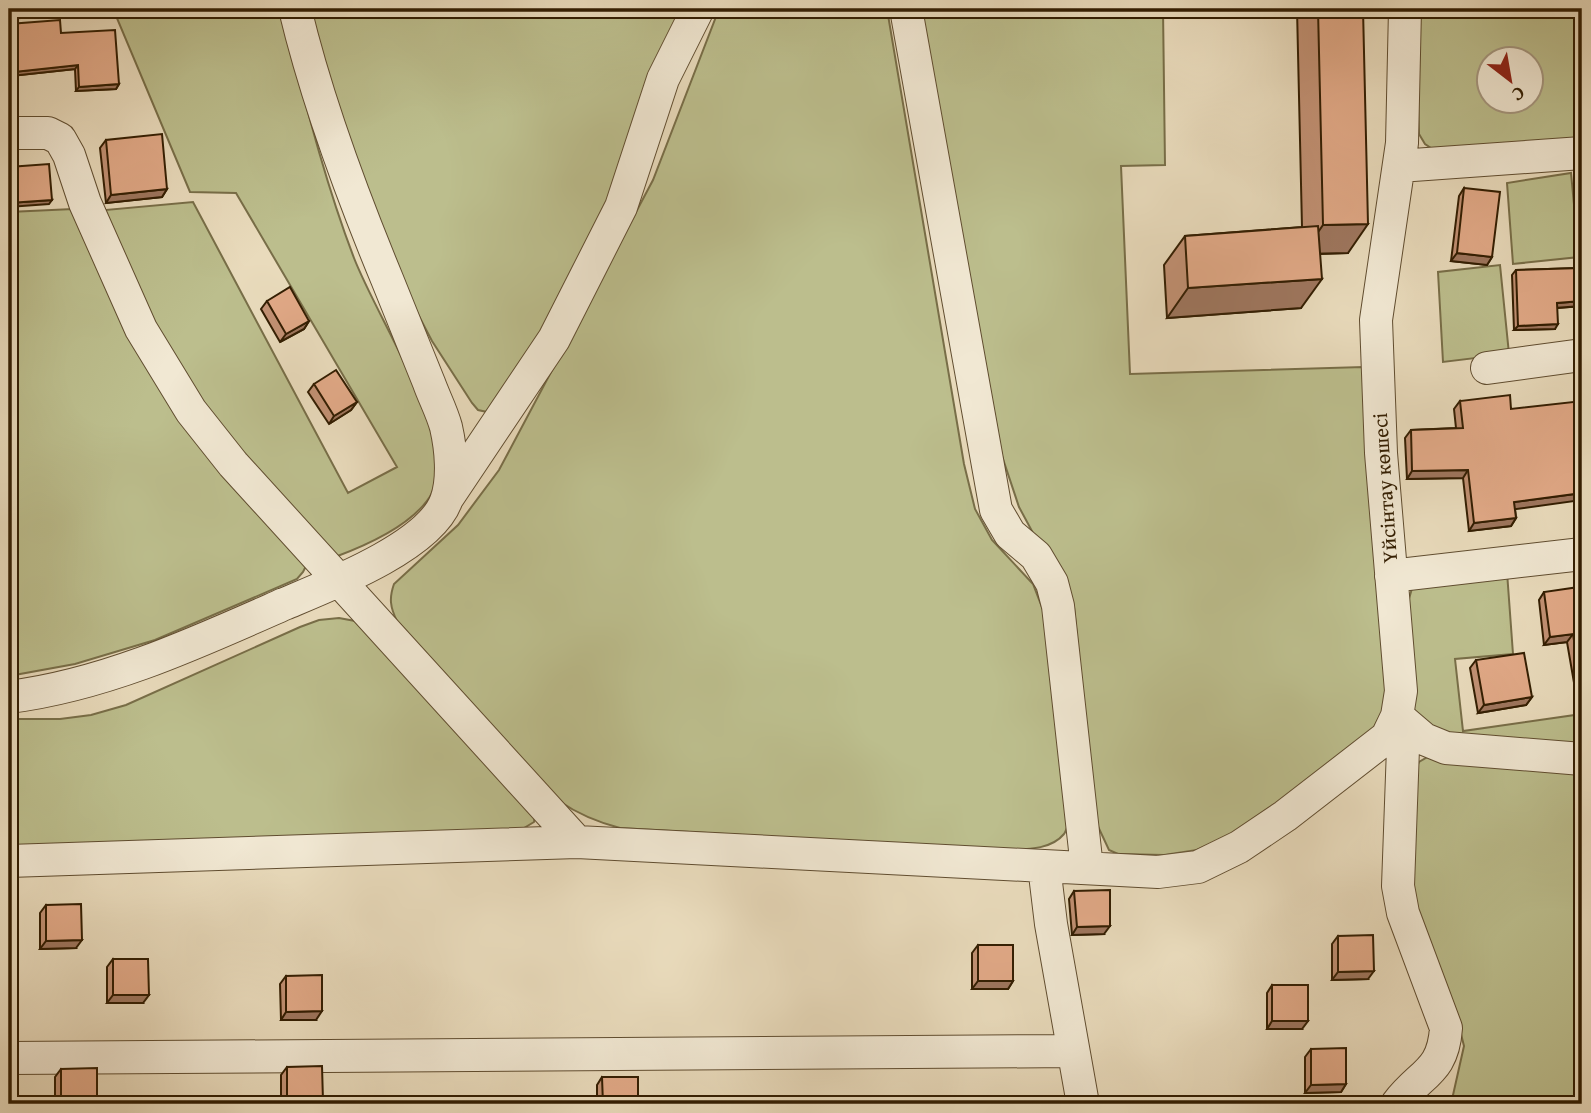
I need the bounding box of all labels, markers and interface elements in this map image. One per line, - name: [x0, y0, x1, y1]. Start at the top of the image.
- north arrow: [1476, 46, 1546, 116]
- text: С: [1507, 80, 1531, 109]
- street label: Үйсінтау көшесі: [1364, 412, 1405, 564]

